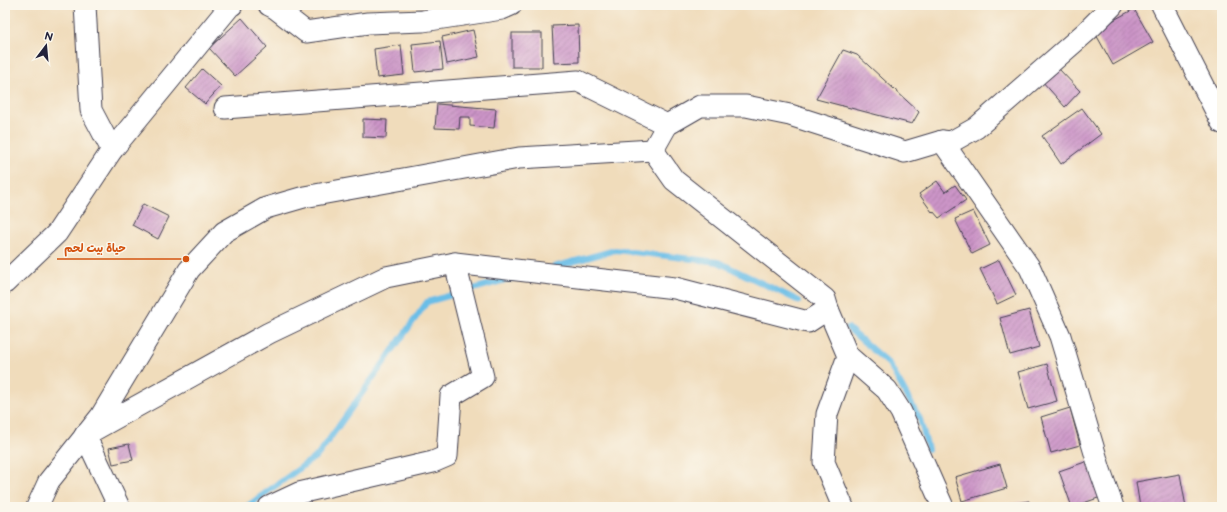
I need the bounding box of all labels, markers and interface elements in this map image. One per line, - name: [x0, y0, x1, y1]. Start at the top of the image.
- north arrow: [26, 26, 66, 66]
- text: N: [43, 29, 54, 44]
- callout: حياة بيت لحم: [57, 236, 134, 259]
- text: حياة بيت لحم: [64, 242, 126, 257]

